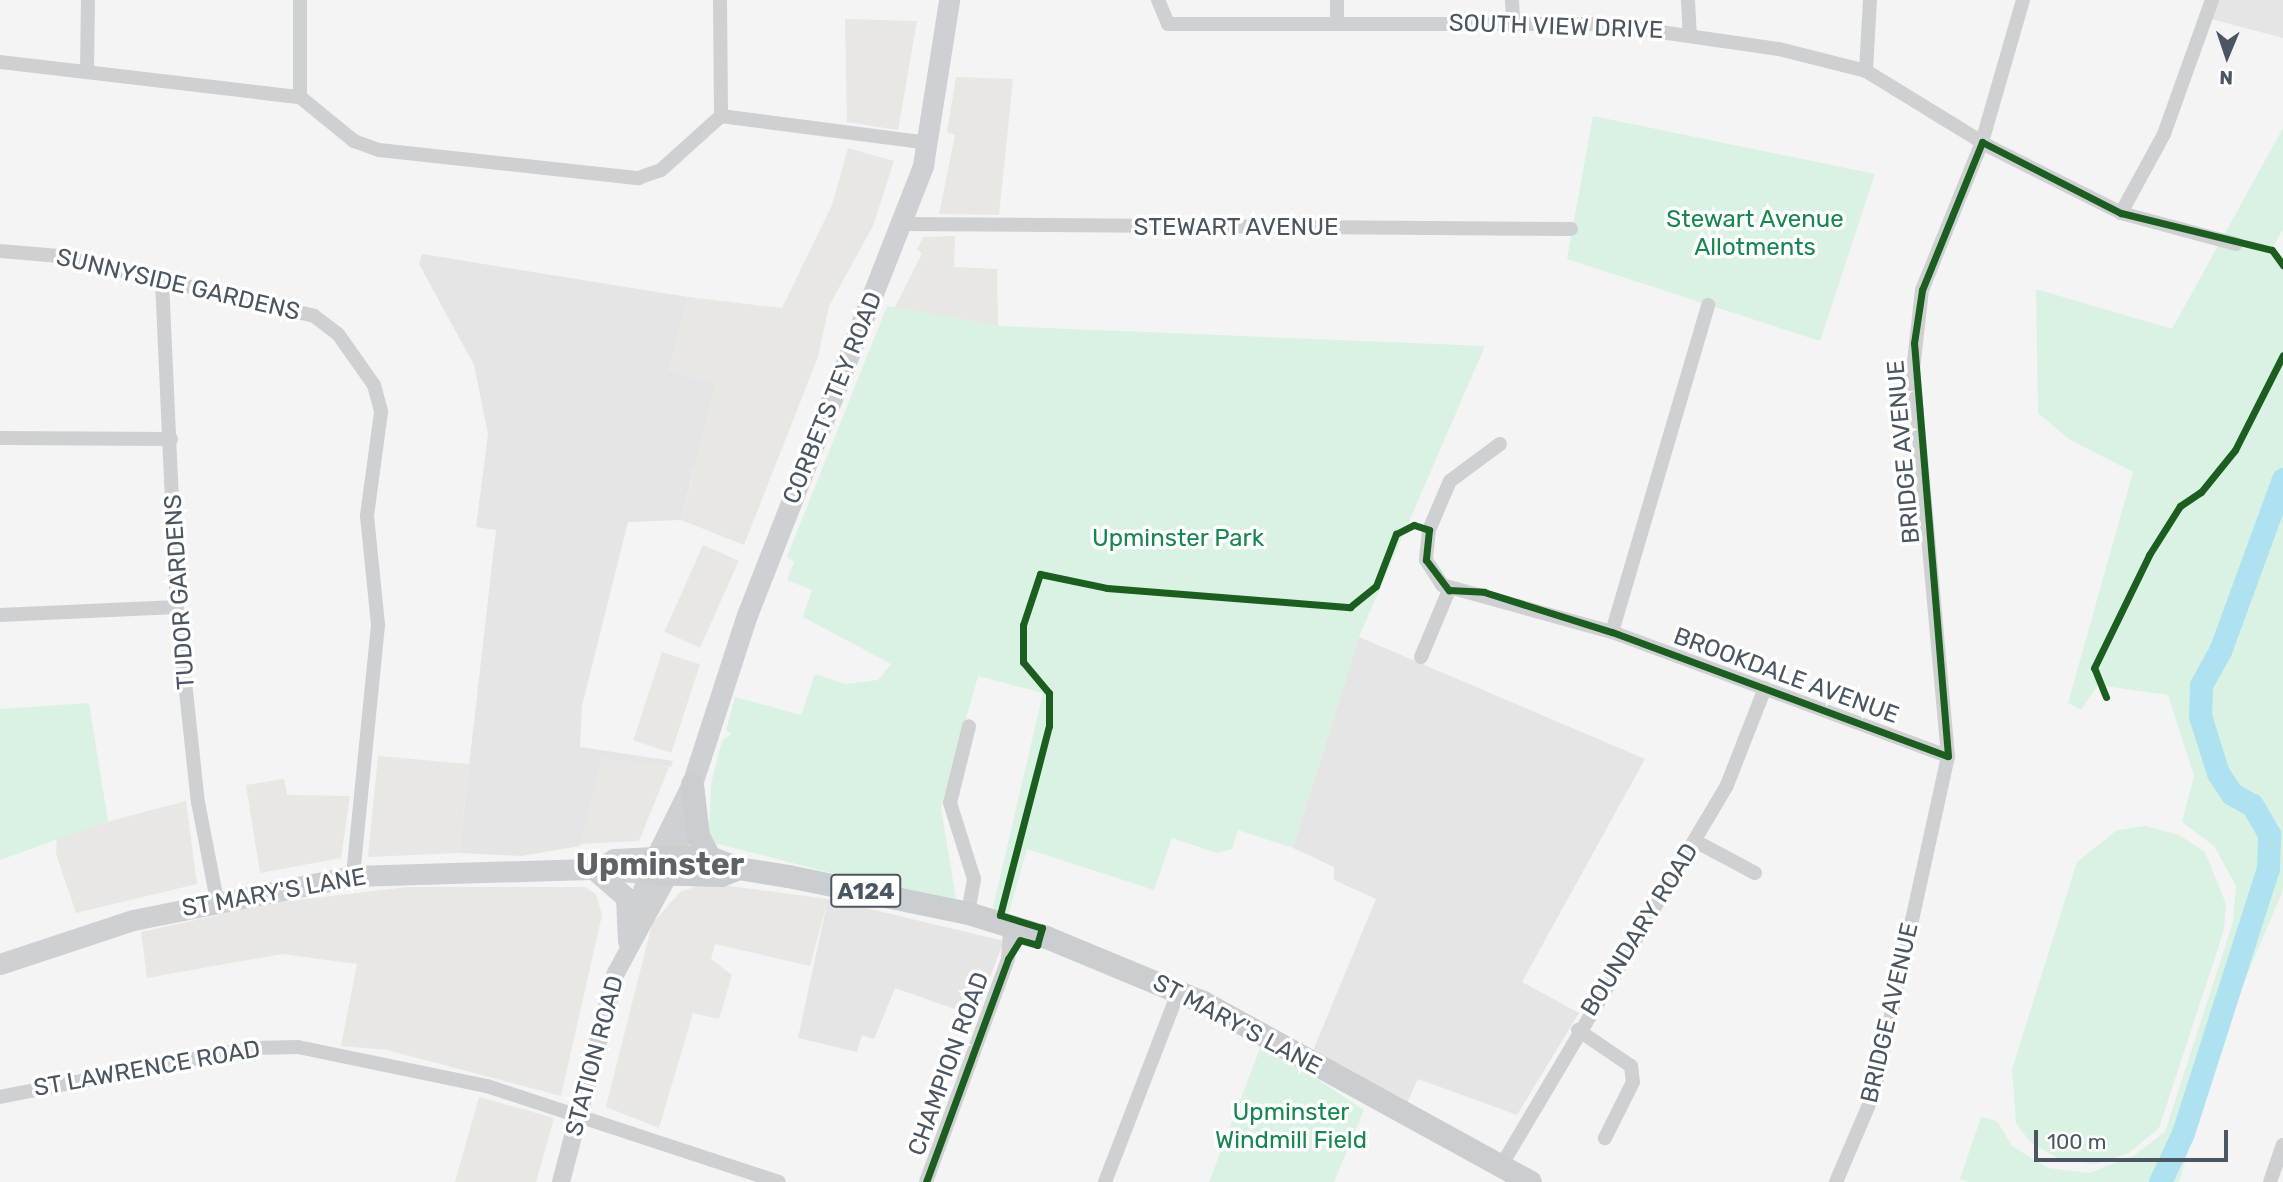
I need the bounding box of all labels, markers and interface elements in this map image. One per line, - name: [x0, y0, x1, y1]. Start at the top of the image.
- street label: SOUTH VIEW DRIVE: [1448, 9, 1664, 45]
- north arrow: [2192, 21, 2262, 91]
- text: N: [2219, 66, 2233, 89]
- park label: Stewart Avenue Allotments: [1666, 206, 1844, 262]
- street label: STEWART AVENUE: [1133, 214, 1339, 242]
- street label: SUNNYSIDE GARDENS: [53, 243, 303, 327]
- street label: CORBETS TEY ROAD: [777, 287, 889, 509]
- street label: BRIDGE AVENUE: [1882, 359, 1926, 545]
- street label: TUDOR GARDENS: [159, 493, 201, 691]
- park label: Upminster Park: [1092, 525, 1264, 553]
- street label: BROOKDALE AVENUE: [1669, 622, 1903, 730]
- street label: BOUNDARY ROAD: [1575, 838, 1705, 1022]
- district label: Upminster: [576, 845, 744, 883]
- street label: ST MARY'S LANE: [179, 863, 369, 923]
- road number: A124: [829, 872, 903, 911]
- street label: BRIDGE AVENUE: [1855, 920, 1925, 1106]
- street label: CHAMPION ROAD: [902, 968, 996, 1160]
- street label: ST MARY'S LANE: [1148, 968, 1326, 1082]
- street label: STATION ROAD: [560, 973, 630, 1139]
- street label: ST LAWRENCE ROAD: [31, 1035, 263, 1103]
- park label: Upminster Windmill Field: [1215, 1099, 1367, 1155]
- scale bar: [2038, 1116, 2232, 1160]
- text: 100 m: [2047, 1129, 2106, 1154]

